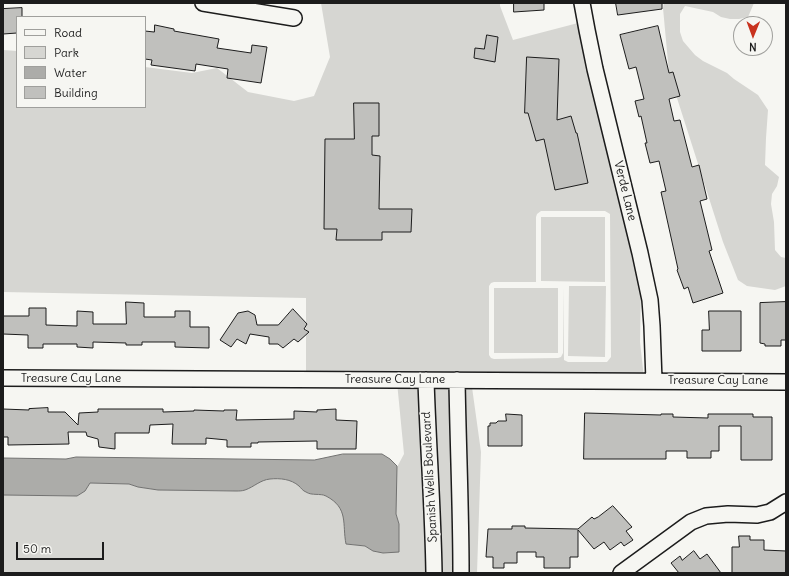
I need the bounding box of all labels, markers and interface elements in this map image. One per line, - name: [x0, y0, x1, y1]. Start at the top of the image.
- legend: [16, 16, 146, 108]
- north arrow: [733, 16, 773, 56]
- text: Road: [54, 25, 82, 40]
- text: N: [749, 40, 757, 54]
- text: Park: [54, 45, 79, 60]
- text: Water: [54, 65, 87, 80]
- text: Building: [54, 85, 98, 100]
- street label: Verde Lane: [611, 160, 639, 222]
- street label: Treasure Cay Lane: [21, 372, 121, 386]
- street label: Treasure Cay Lane: [345, 373, 445, 387]
- street label: Treasure Cay Lane: [668, 374, 768, 388]
- street label: Spanish Wells Boulevard: [419, 411, 441, 543]
- scale bar: [18, 534, 106, 560]
- text: 50 m: [23, 541, 51, 556]

